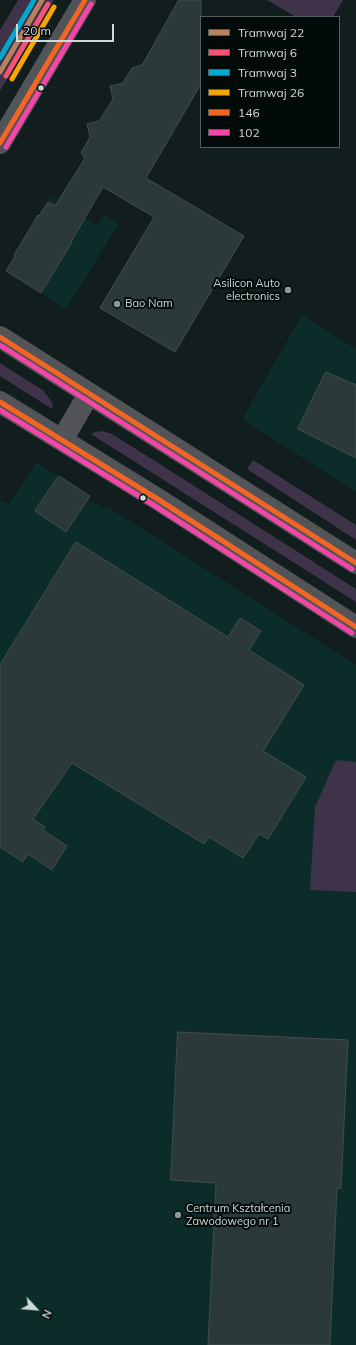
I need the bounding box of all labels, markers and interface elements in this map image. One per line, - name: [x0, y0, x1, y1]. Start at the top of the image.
- scale bar: [18, 16, 116, 42]
- legend: [200, 16, 340, 148]
- text: 20 m: [23, 23, 51, 38]
- text: Tramwaj 22: [238, 25, 304, 40]
- text: Tramwaj 6: [238, 45, 297, 60]
- text: Tramwaj 3: [238, 65, 297, 80]
- unlabelled marker: [36, 83, 46, 93]
- text: Tramwaj 26: [238, 85, 304, 100]
- text: 146: [238, 105, 260, 120]
- text: 102: [238, 125, 260, 140]
- place label: Asilicon Auto electronics: [213, 277, 280, 303]
- marker: Asilicon Auto electronics: [283, 285, 293, 295]
- place label: Bao Nam: [125, 297, 173, 311]
- marker: Bao Nam: [112, 299, 122, 309]
- unlabelled marker: [138, 493, 148, 503]
- place label: Centrum Kształcenia Zawodowego nr 1: [186, 1202, 290, 1228]
- marker: Centrum Kształcenia Zawodowego nr 1: [173, 1210, 183, 1220]
- north arrow: [16, 1289, 56, 1329]
- text: N: [39, 1307, 55, 1321]

